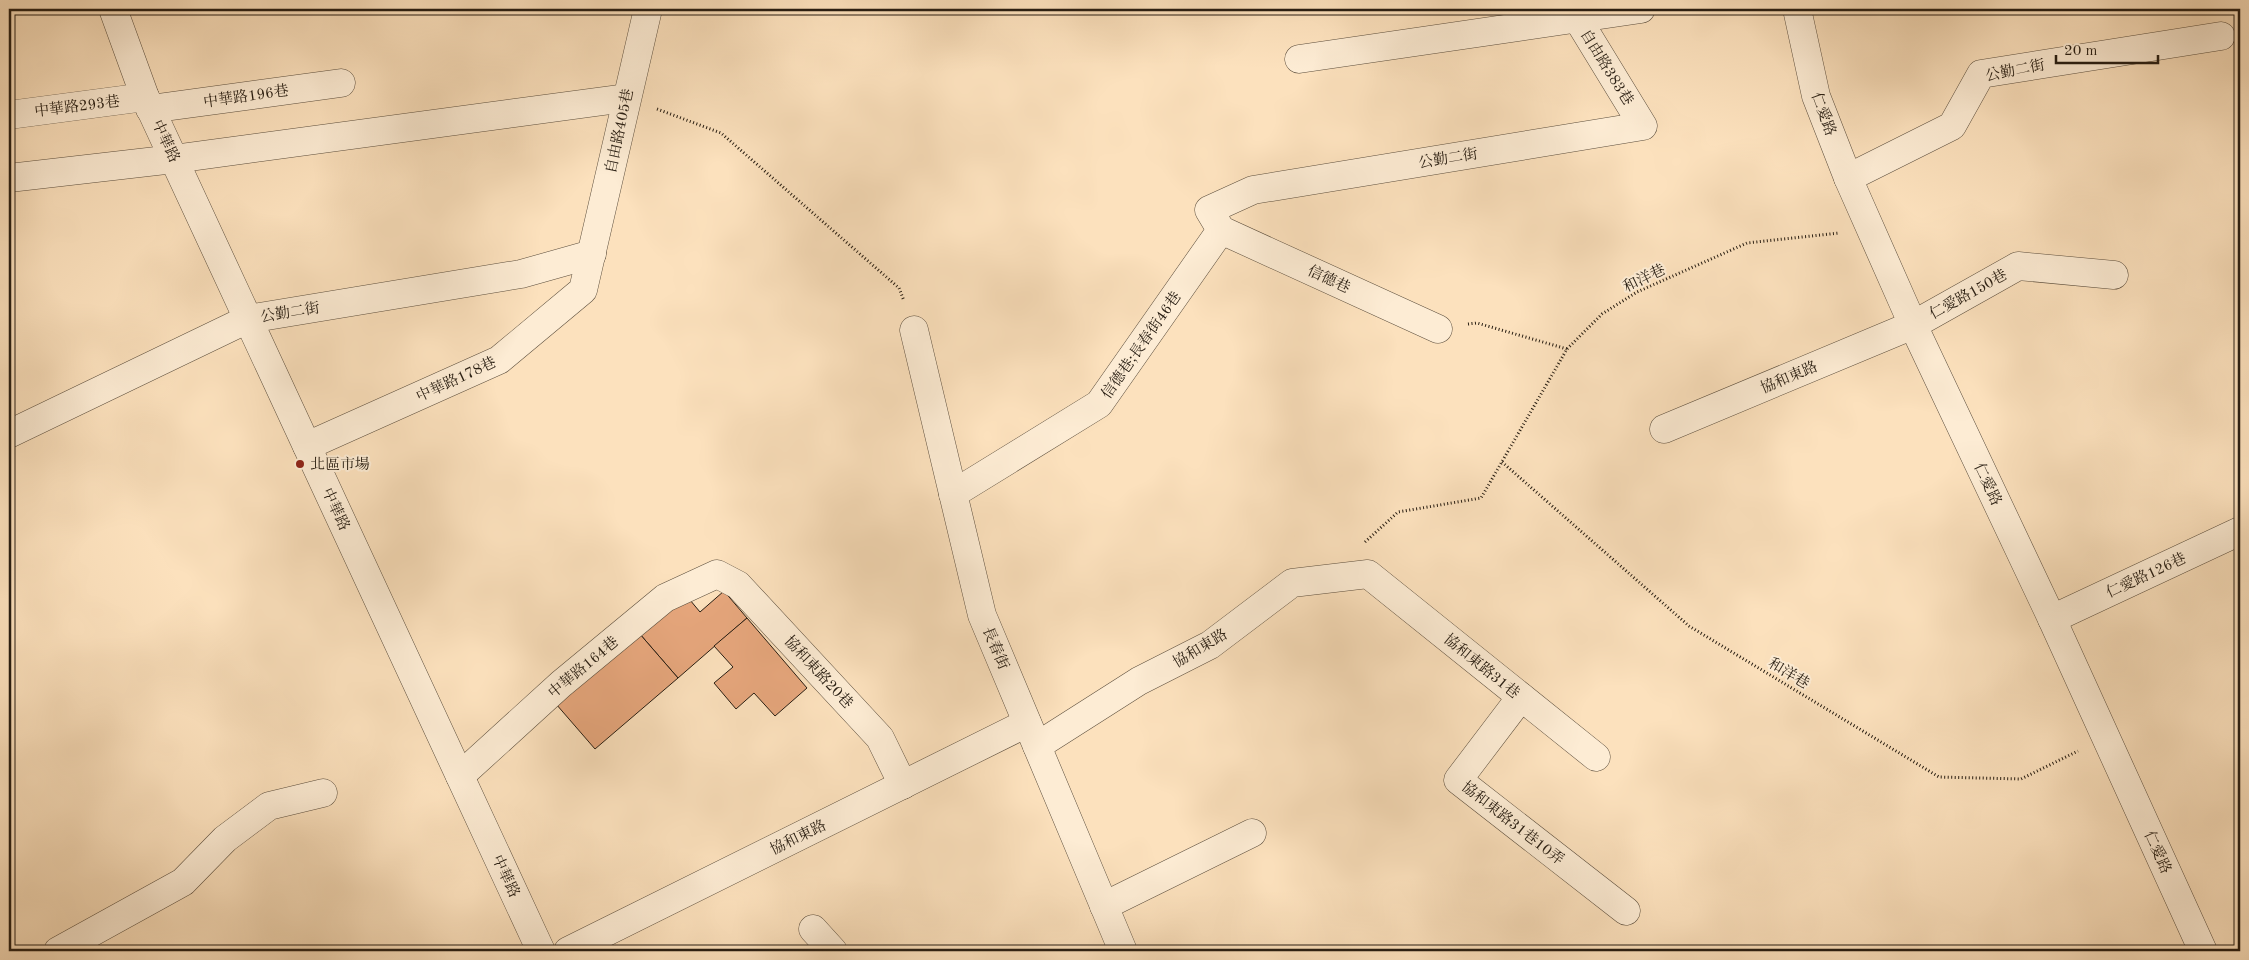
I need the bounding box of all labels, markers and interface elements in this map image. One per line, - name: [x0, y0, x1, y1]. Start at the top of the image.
- street label: 自由路383巷: [1577, 26, 1637, 108]
- scale bar: [2056, 32, 2159, 64]
- text: 20 m: [2064, 44, 2098, 59]
- street label: 公勤二街: [1984, 56, 2046, 85]
- street label: 中華路196巷: [202, 82, 290, 111]
- street label: 自由路405巷: [602, 87, 637, 175]
- street label: 仁愛路: [1808, 90, 1839, 138]
- street label: 中華路293巷: [33, 93, 121, 120]
- street label: 中華路: [148, 117, 183, 165]
- street label: 公勤二街: [1417, 145, 1479, 172]
- street label: 和洋巷: [1620, 261, 1668, 296]
- street label: 信德巷: [1305, 262, 1353, 297]
- street label: 仁愛路150巷: [1926, 266, 2010, 323]
- street label: 信德巷;長春街46巷: [1098, 289, 1185, 402]
- street label: 公勤二街: [259, 299, 321, 326]
- street label: 中華路178巷: [414, 354, 499, 405]
- street label: 協和東路: [1758, 358, 1820, 397]
- place label: 北區市場: [310, 456, 370, 473]
- marker: 北區市場: [294, 458, 306, 470]
- street label: 仁愛路: [1970, 460, 2005, 508]
- street label: 中華路: [318, 485, 353, 533]
- street label: 仁愛路126巷: [2104, 550, 2189, 601]
- street label: 長春街: [979, 624, 1012, 672]
- street label: 協和東路: [1170, 626, 1230, 671]
- street label: 協和東路31巷: [1440, 631, 1523, 702]
- street label: 中華路164巷: [545, 633, 622, 702]
- street label: 協和東路20巷: [781, 633, 856, 712]
- street label: 和洋巷: [1765, 655, 1812, 692]
- street label: 協和東路31巷10弄: [1458, 778, 1567, 869]
- street label: 協和東路: [768, 817, 829, 858]
- street label: 仁愛路: [2141, 828, 2174, 876]
- street label: 中華路: [488, 852, 523, 900]

